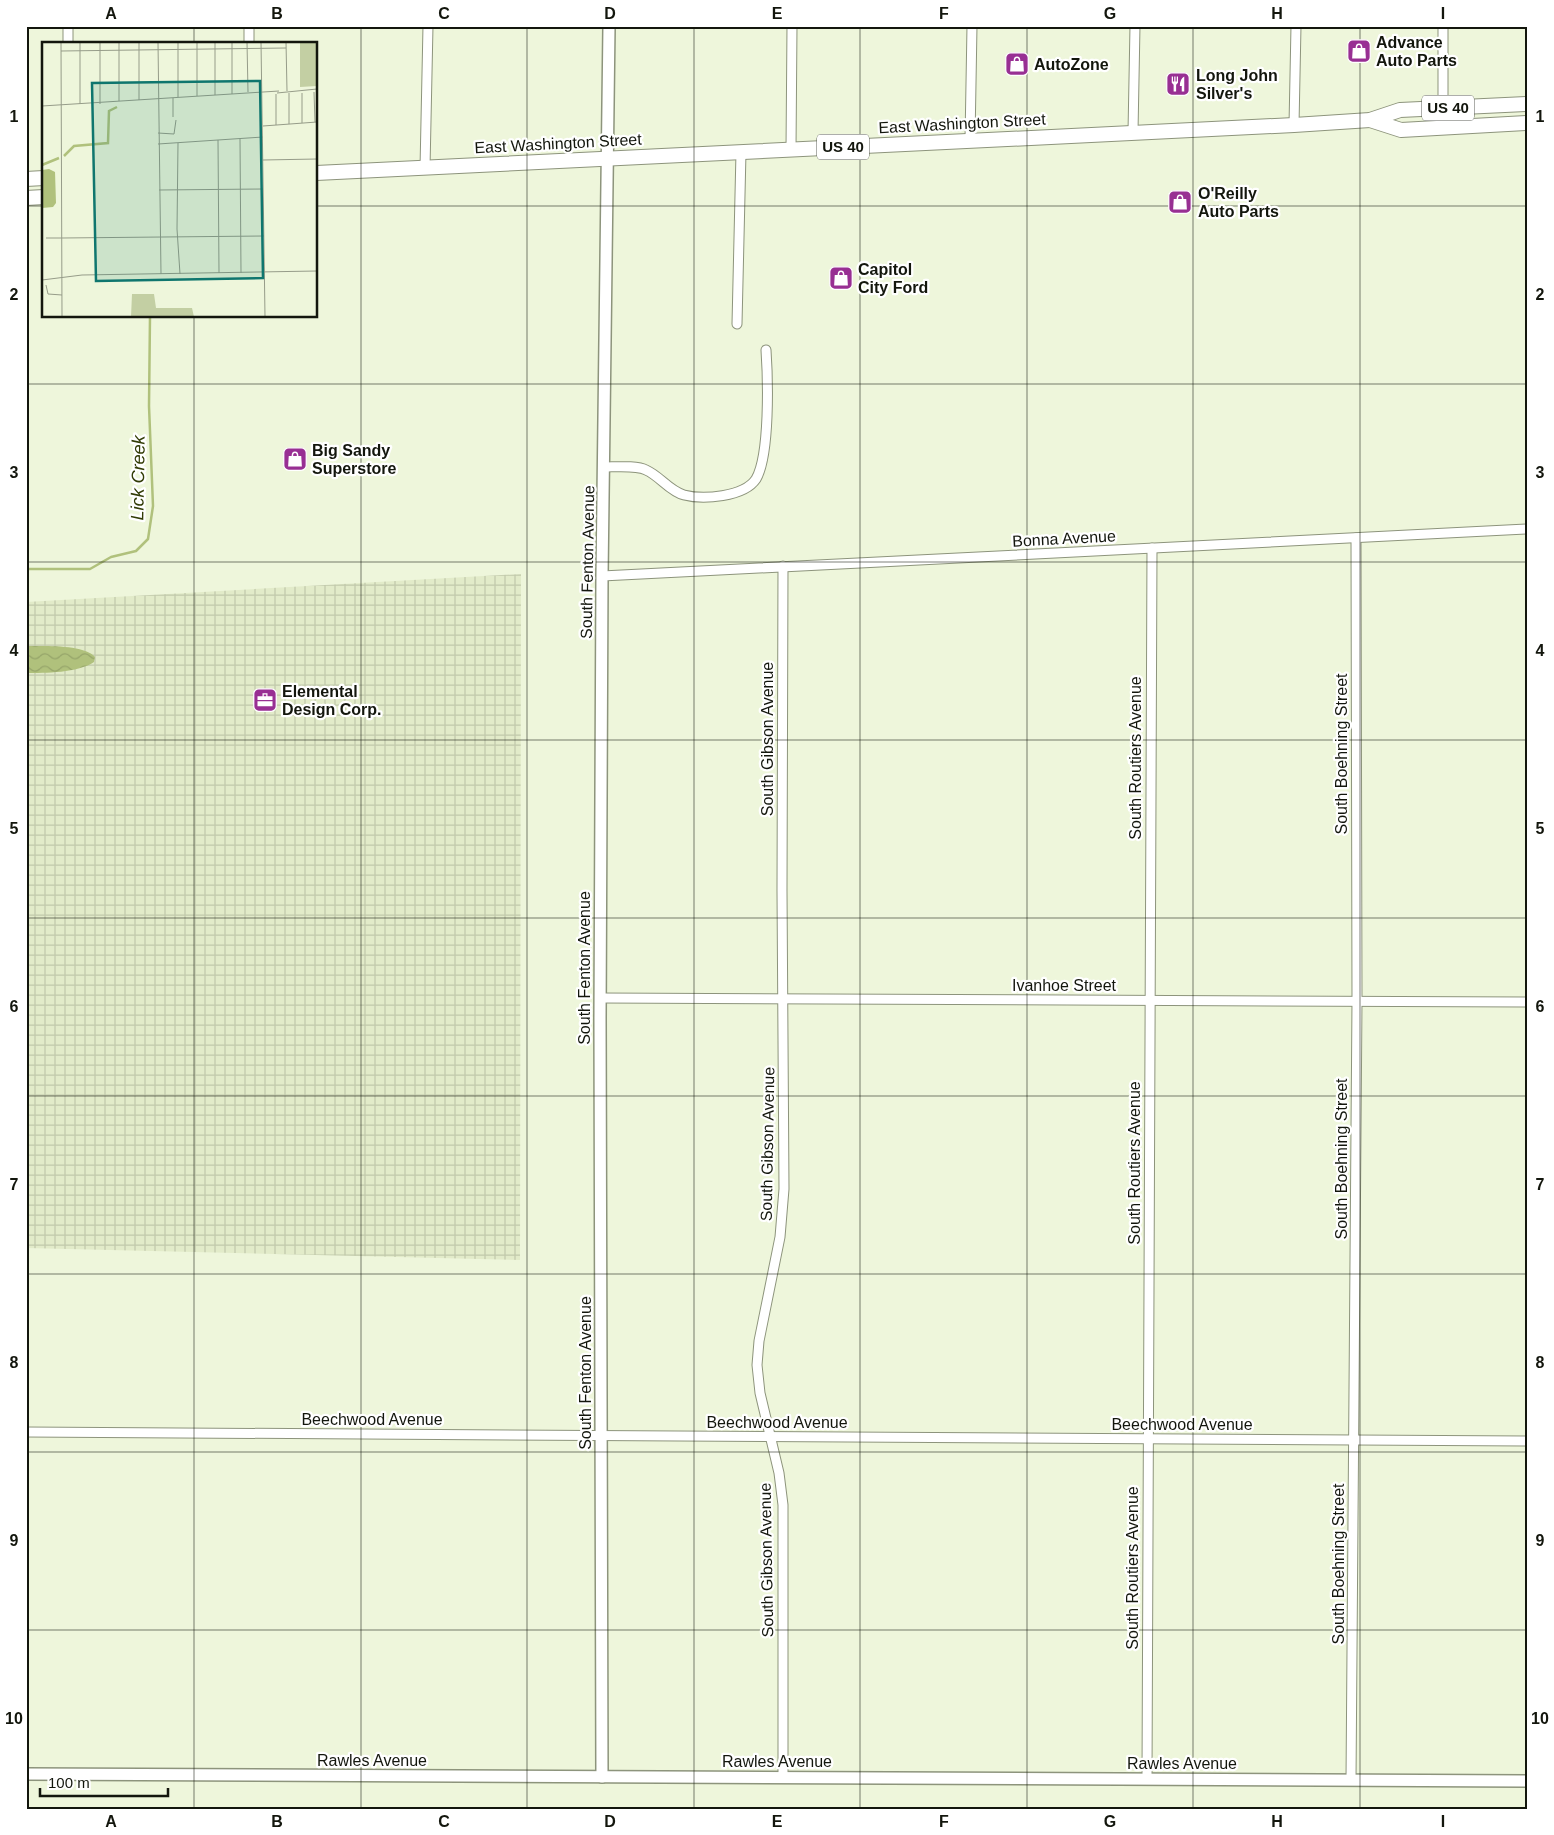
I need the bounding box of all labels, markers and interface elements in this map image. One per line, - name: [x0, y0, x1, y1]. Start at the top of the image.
- text: A: [105, 5, 117, 22]
- text: B: [271, 5, 283, 22]
- text: C: [438, 5, 450, 22]
- text: D: [604, 5, 616, 22]
- text: E: [772, 5, 783, 22]
- text: F: [939, 5, 949, 22]
- text: G: [1104, 5, 1116, 22]
- text: H: [1271, 5, 1283, 22]
- text: I: [1441, 5, 1445, 22]
- place label: Advance Auto Parts: [1376, 34, 1457, 69]
- shop icon: Advance Auto Parts: [1346, 38, 1372, 64]
- inset map: [42, 42, 318, 318]
- shop icon: AutoZone: [1004, 51, 1030, 77]
- place label: AutoZone: [1034, 56, 1109, 73]
- place label: Long John Silver's: [1196, 67, 1278, 102]
- restaurant icon: Long John Silver's: [1165, 71, 1191, 97]
- road number: US 40: [1422, 96, 1474, 120]
- text: 1: [10, 108, 19, 125]
- text: 1: [1536, 108, 1545, 125]
- street label: East Washington Street: [878, 111, 1047, 136]
- street label: East Washington Street: [474, 131, 643, 156]
- road number: US 40: [817, 134, 869, 160]
- place label: O'Reilly Auto Parts: [1198, 185, 1279, 220]
- shop icon: O'Reilly Auto Parts: [1167, 189, 1193, 215]
- place label: Capitol City Ford: [858, 261, 928, 296]
- shop icon: Capitol City Ford: [828, 265, 854, 291]
- text: 2: [10, 286, 19, 303]
- text: 2: [1536, 286, 1545, 303]
- water label: Lick Creek: [127, 434, 149, 521]
- place label: Big Sandy Superstore: [312, 442, 397, 477]
- shop icon: Big Sandy Superstore: [282, 446, 308, 472]
- text: 3: [10, 464, 19, 481]
- text: 3: [1536, 464, 1545, 481]
- street label: South Fenton Avenue: [578, 485, 597, 639]
- street label: Bonna Avenue: [1012, 527, 1116, 550]
- text: 4: [10, 642, 19, 659]
- text: 4: [1536, 642, 1545, 659]
- street label: South Gibson Avenue: [759, 662, 776, 816]
- street label: South Boehning Street: [1333, 673, 1350, 835]
- street label: South Routiers Avenue: [1127, 676, 1144, 840]
- place label: Elemental Design Corp.: [282, 683, 382, 718]
- office icon: Elemental Design Corp.: [252, 687, 278, 713]
- text: 5: [10, 820, 19, 837]
- text: 5: [1536, 820, 1545, 837]
- street label: South Fenton Avenue: [576, 891, 593, 1045]
- street label: Ivanhoe Street: [1012, 977, 1117, 994]
- text: 6: [10, 998, 19, 1015]
- text: 6: [1536, 998, 1545, 1015]
- street label: South Gibson Avenue: [758, 1067, 777, 1221]
- street label: South Boehning Street: [1333, 1078, 1350, 1240]
- street label: South Routiers Avenue: [1126, 1081, 1143, 1245]
- text: 7: [10, 1176, 19, 1193]
- text: 7: [1536, 1176, 1545, 1193]
- street label: South Fenton Avenue: [577, 1296, 594, 1450]
- text: 8: [10, 1354, 19, 1371]
- text: 8: [1536, 1354, 1545, 1371]
- street label: Beechwood Avenue: [301, 1411, 443, 1428]
- street label: Beechwood Avenue: [706, 1414, 848, 1431]
- street label: Beechwood Avenue: [1111, 1416, 1253, 1433]
- street label: South Gibson Avenue: [757, 1483, 776, 1637]
- street label: South Boehning Street: [1330, 1483, 1347, 1645]
- street label: South Routiers Avenue: [1124, 1486, 1141, 1650]
- text: 9: [10, 1532, 19, 1549]
- text: 9: [1536, 1532, 1545, 1549]
- text: 10: [5, 1710, 23, 1727]
- text: 10: [1531, 1710, 1549, 1727]
- street label: Rawles Avenue: [317, 1752, 427, 1769]
- street label: Rawles Avenue: [722, 1753, 832, 1770]
- street label: Rawles Avenue: [1127, 1755, 1237, 1772]
- scale bar: [40, 1765, 168, 1797]
- text: 100 m: [48, 1774, 90, 1791]
- text: A: [105, 1813, 117, 1830]
- text: B: [271, 1813, 283, 1830]
- text: C: [438, 1813, 450, 1830]
- text: D: [604, 1813, 616, 1830]
- text: E: [772, 1813, 783, 1830]
- text: F: [939, 1813, 949, 1830]
- text: G: [1104, 1813, 1116, 1830]
- text: H: [1271, 1813, 1283, 1830]
- text: I: [1441, 1813, 1445, 1830]

